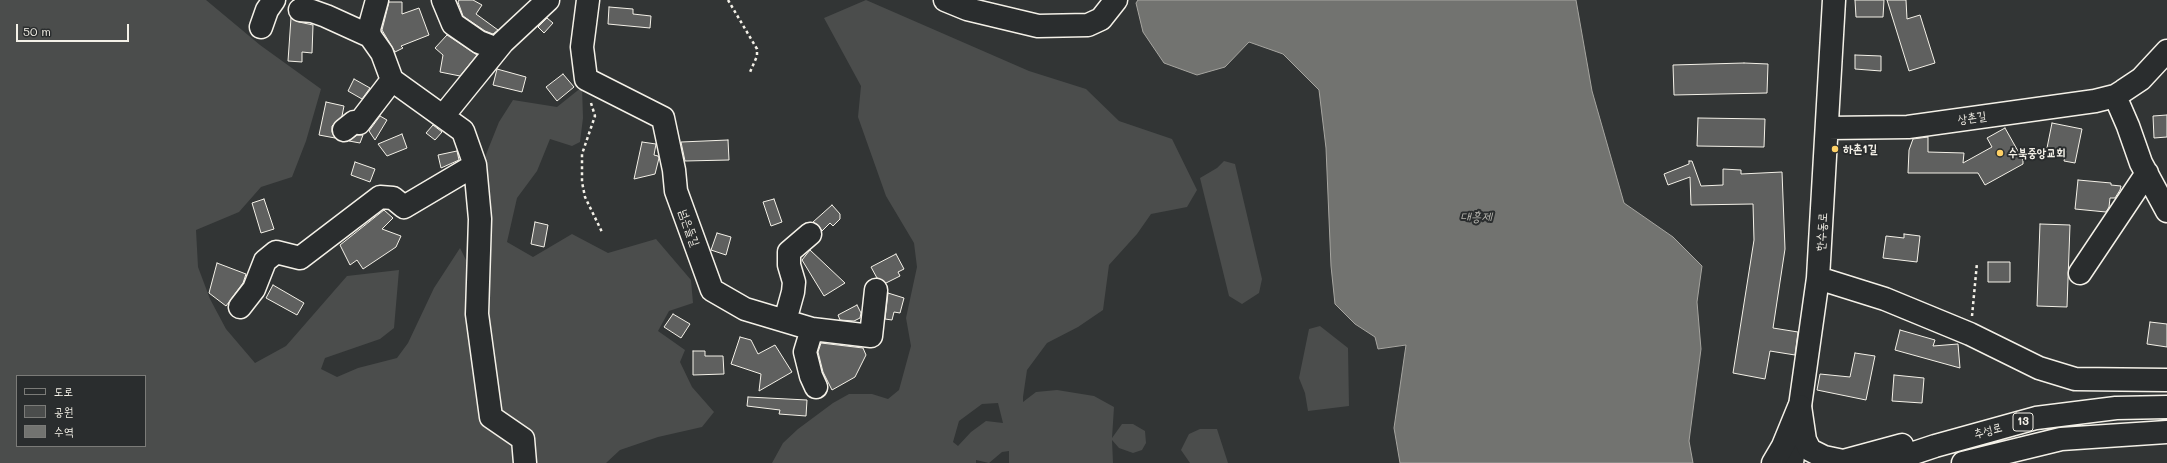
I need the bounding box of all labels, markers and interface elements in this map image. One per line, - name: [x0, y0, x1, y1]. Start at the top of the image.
- scale bar: [18, 16, 131, 42]
- text: 50 m: [23, 23, 51, 39]
- street label: 상촌길: [1957, 109, 1987, 127]
- place label: 하촌1길: [1843, 142, 1877, 156]
- marker: 하촌1길: [1830, 144, 1840, 154]
- place label: 수북중앙교회: [2008, 146, 2066, 160]
- marker: 수북중앙교회: [1995, 148, 2005, 158]
- street label: 넘은들길: [676, 207, 702, 249]
- water label: 대흥제: [1460, 209, 1492, 225]
- street label: 한수동로: [1813, 212, 1831, 252]
- legend: [16, 375, 146, 447]
- text: 도로: [54, 383, 73, 399]
- text: 공원: [54, 403, 73, 419]
- road number: 13: [2013, 413, 2033, 431]
- street label: 추성로: [1972, 420, 2004, 442]
- text: 수역: [54, 423, 73, 439]

